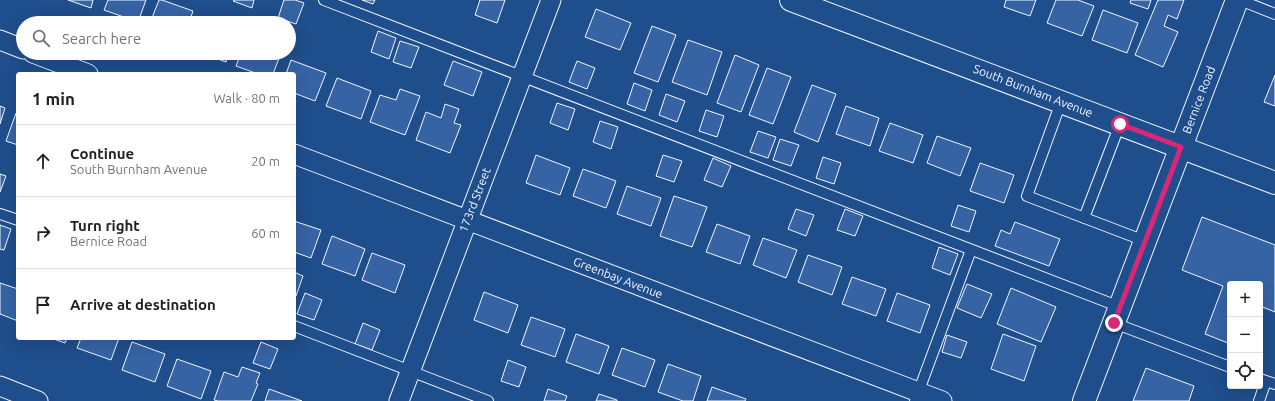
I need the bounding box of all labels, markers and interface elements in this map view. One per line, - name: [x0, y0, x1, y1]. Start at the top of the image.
- search box: [16, 16, 296, 60]
- icon: search: [30, 27, 52, 49]
- text: Search here: [62, 30, 141, 47]
- street label: South Burnham Avenue: [972, 62, 1095, 119]
- street label: Bernice Road: [1180, 64, 1217, 135]
- text: 1 min: [32, 89, 75, 108]
- text: Walk · 80 m: [214, 91, 280, 105]
- route start: [1111, 115, 1129, 133]
- text: Continue: [70, 145, 134, 162]
- icon: ahead: [32, 150, 54, 172]
- text: 20 m: [251, 154, 280, 168]
- text: South Burnham Avenue: [70, 162, 207, 176]
- street label: 173rd Street: [456, 165, 493, 234]
- text: Turn right: [70, 217, 140, 234]
- icon: right: [32, 222, 54, 244]
- text: 60 m: [251, 226, 280, 240]
- text: Bernice Road: [70, 234, 147, 248]
- street label: Greenbay Avenue: [572, 254, 665, 301]
- map controls: [1227, 281, 1263, 389]
- button: +: [1227, 281, 1263, 317]
- icon: arrive: [32, 294, 54, 316]
- text: Arrive at destination: [70, 296, 216, 313]
- route end: [1105, 314, 1123, 332]
- button: −: [1227, 317, 1263, 353]
- button: locate: [1227, 353, 1263, 389]

